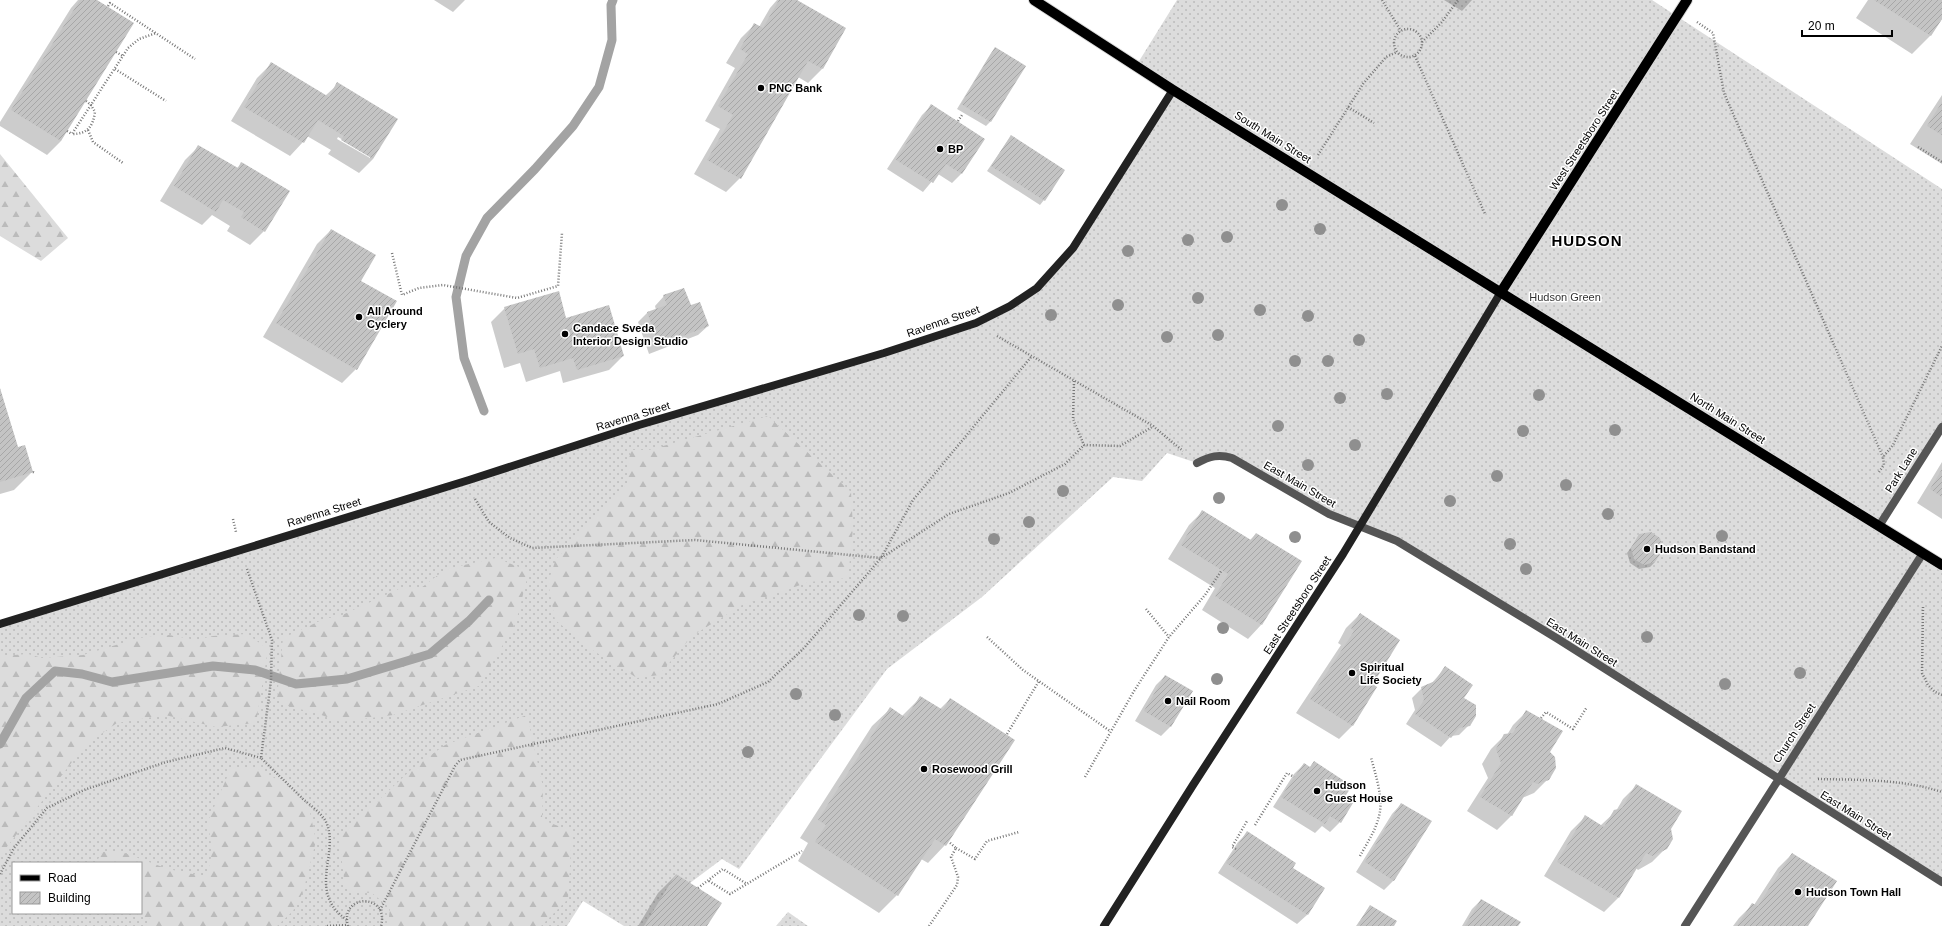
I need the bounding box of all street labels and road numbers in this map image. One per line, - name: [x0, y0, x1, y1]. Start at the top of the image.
- street label: West Streetsboro Street: [1547, 88, 1621, 192]
- street label: South Main Street: [1232, 109, 1314, 165]
- street label: Ravenna Street: [905, 303, 981, 339]
- street label: North Main Street: [1688, 390, 1768, 446]
- street label: Ravenna Street: [595, 399, 671, 433]
- street label: Park Lane: [1883, 446, 1919, 494]
- street label: East Main Street: [1262, 458, 1338, 510]
- street label: Ravenna Street: [286, 495, 362, 529]
- street label: East Streetsboro Street: [1261, 554, 1333, 656]
- street label: East Main Street: [1544, 615, 1620, 669]
- street label: Church Street: [1770, 701, 1818, 765]
- street label: East Main Street: [1818, 788, 1894, 842]

